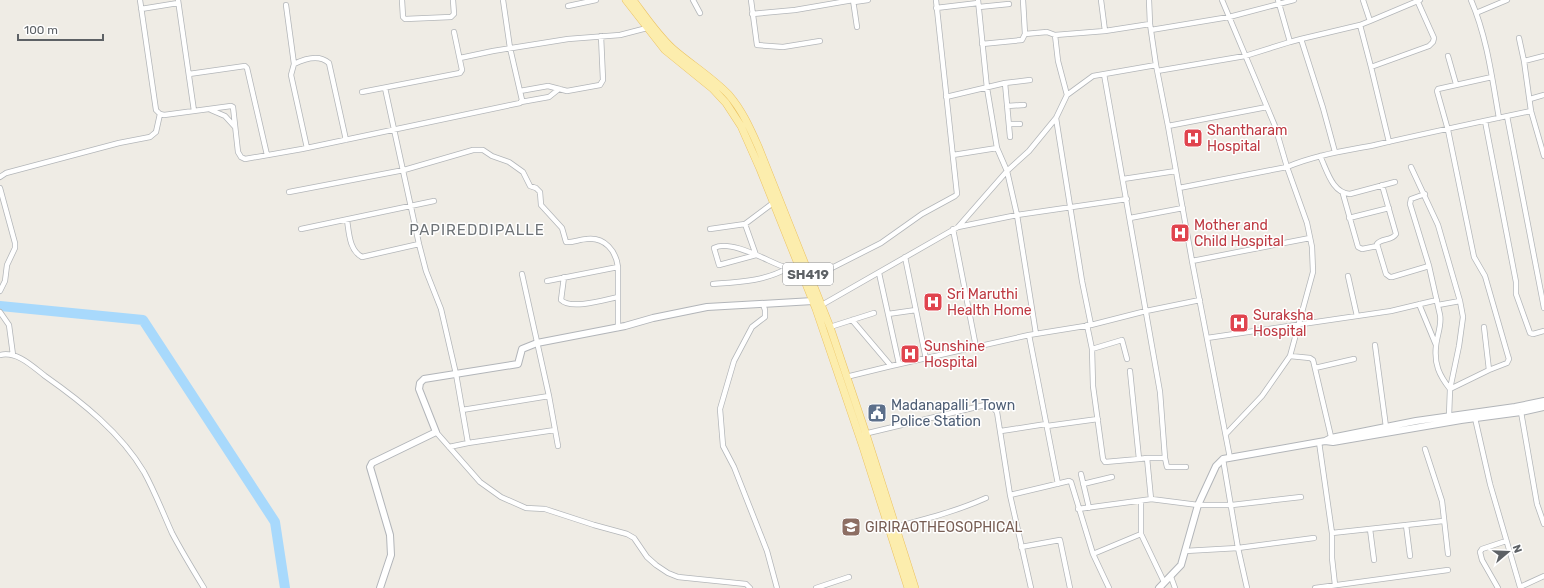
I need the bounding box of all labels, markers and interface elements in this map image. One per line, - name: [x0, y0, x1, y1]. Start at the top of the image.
- scale bar: [18, 16, 103, 42]
- text: 100 m: [24, 23, 58, 37]
- place label: Shantharam Hospital: [1207, 122, 1287, 155]
- hospital icon: Shantharam Hospital: [1182, 127, 1204, 149]
- place label: Mother and Child Hospital: [1194, 217, 1284, 250]
- district label: PAPIREDDIPALLE: [409, 221, 545, 239]
- hospital icon: Mother and Child Hospital: [1169, 222, 1191, 244]
- road number: SH419: [783, 263, 833, 285]
- place label: Sri Maruthi Health Home: [947, 286, 1032, 319]
- hospital icon: Sri Maruthi Health Home: [922, 291, 944, 313]
- place label: Suraksha Hospital: [1253, 307, 1314, 340]
- hospital icon: Suraksha Hospital: [1228, 312, 1250, 334]
- place label: Sunshine Hospital: [924, 338, 985, 371]
- hospital icon: Sunshine Hospital: [899, 343, 921, 365]
- place label: Madanapalli 1 Town Police Station: [891, 397, 1015, 430]
- public building icon: Madanapalli 1 Town Police Station: [866, 402, 888, 424]
- school or university icon: GIRIRAOTHEOSOPHICAL: [840, 516, 862, 538]
- place label: GIRIRAOTHEOSOPHICAL: [865, 519, 1023, 536]
- north arrow: [1488, 532, 1528, 572]
- text: N: [1510, 543, 1524, 555]

